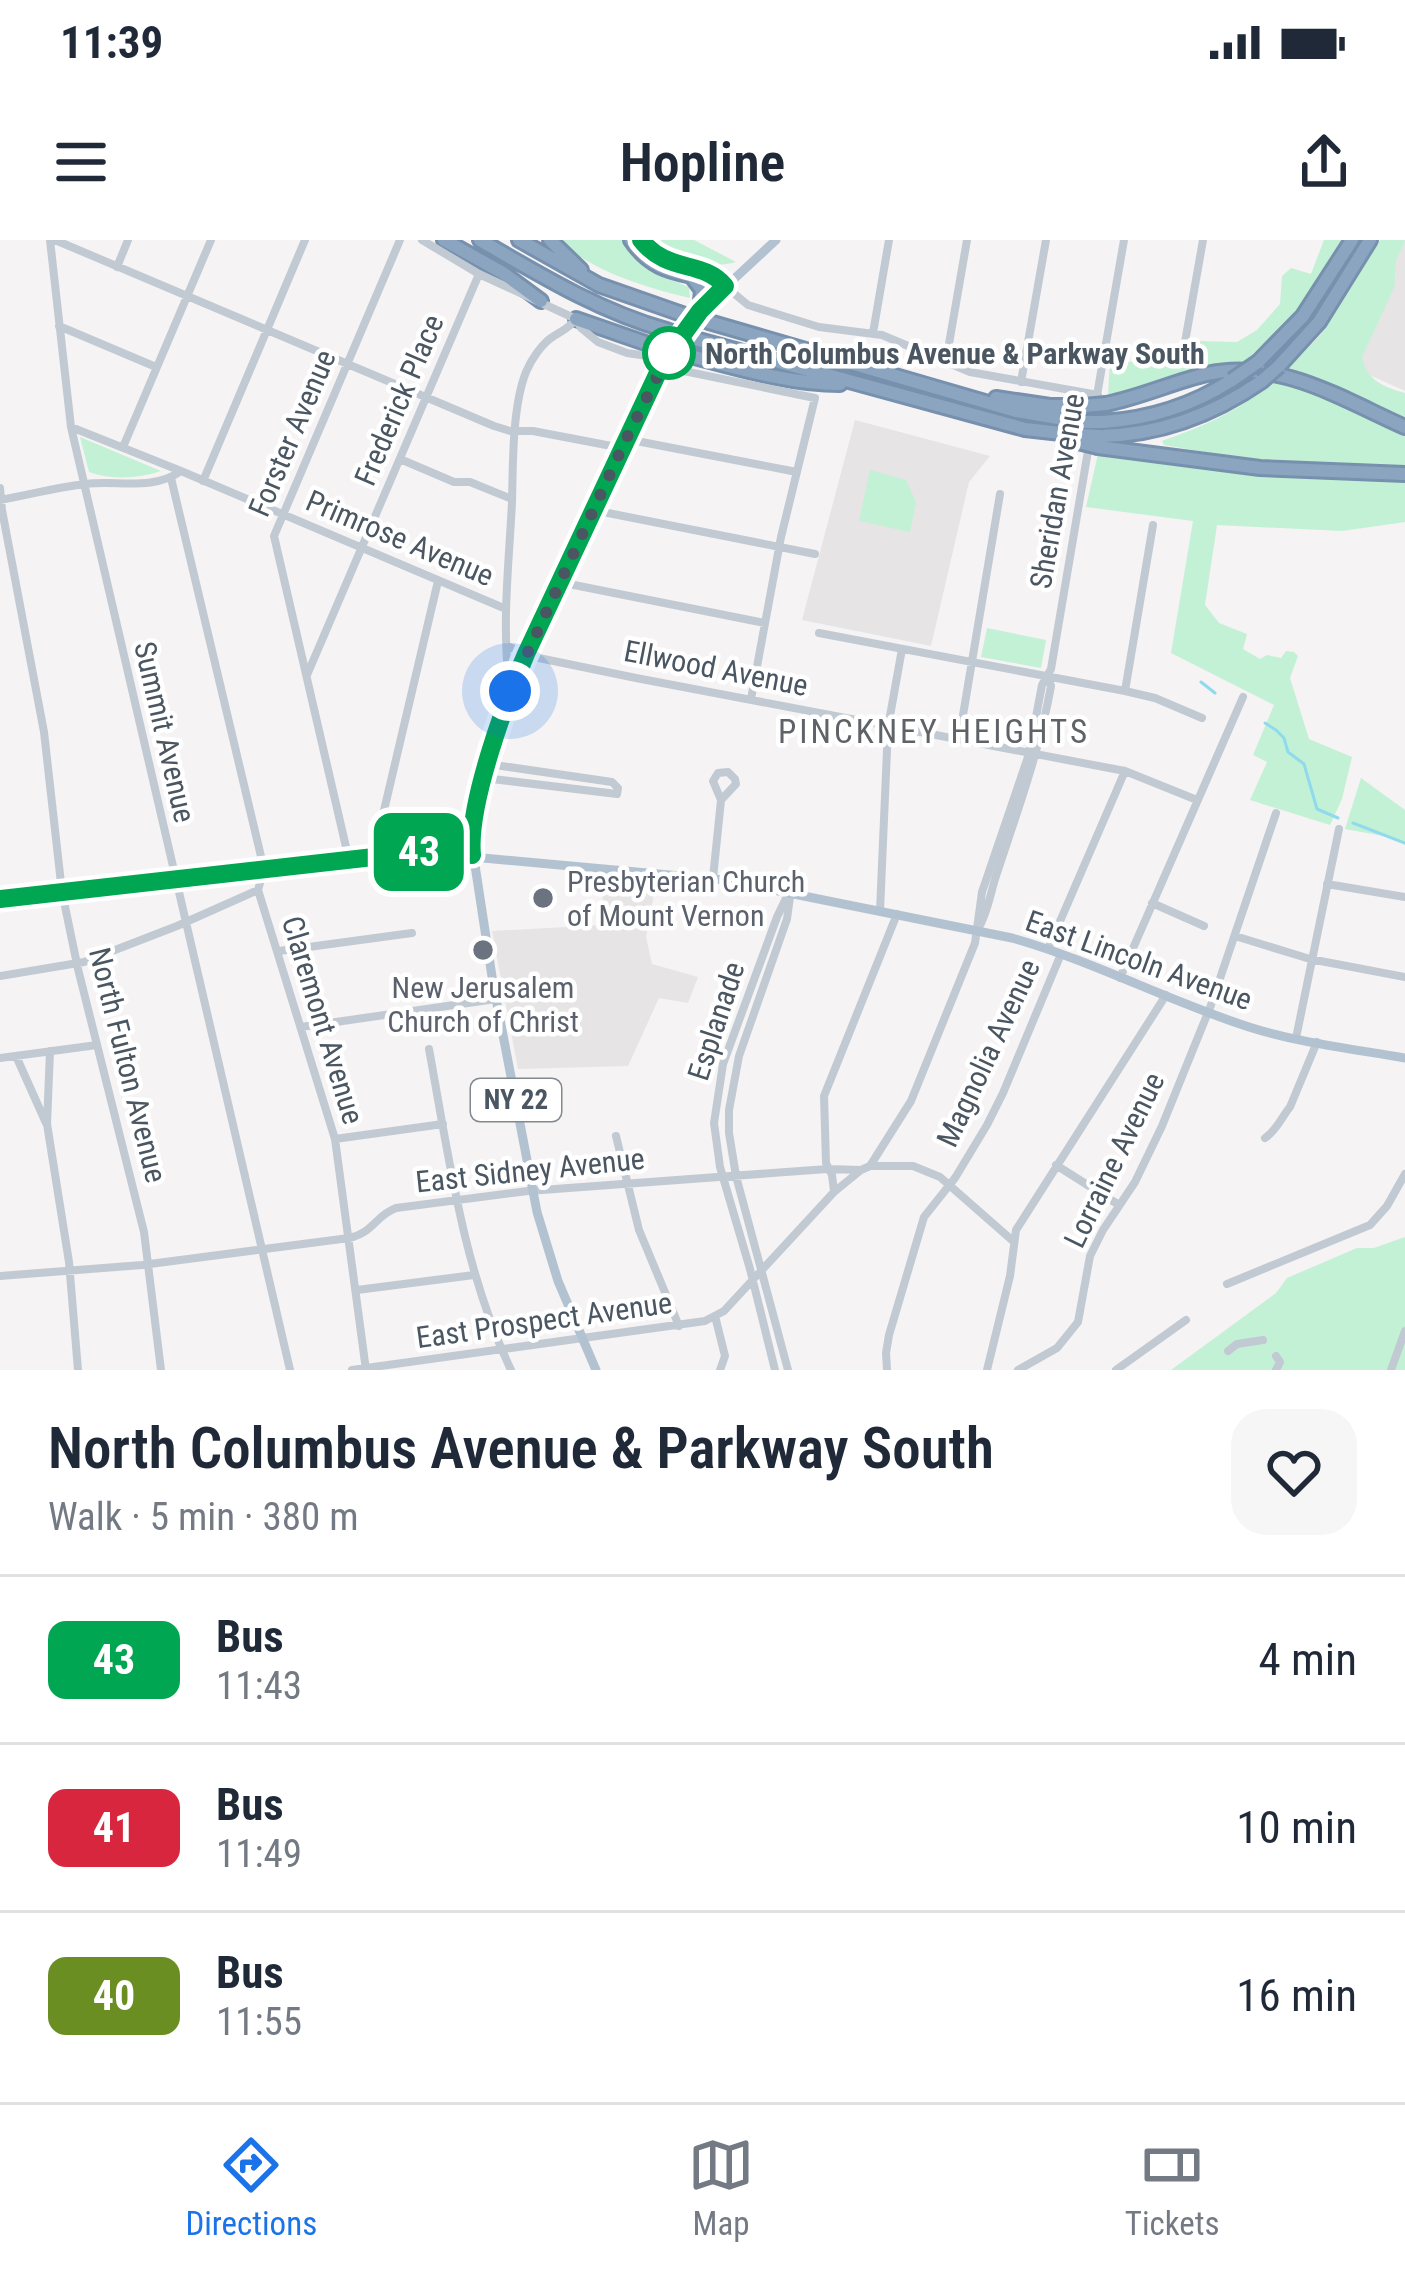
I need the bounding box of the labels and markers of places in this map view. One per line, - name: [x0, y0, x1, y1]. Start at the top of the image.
- marker: North Columbus Avenue & Parkway South: [644, 328, 694, 378]
- place label: North Columbus Avenue & Parkway South: [705, 336, 1205, 371]
- place label: Presbyterian Church of Mount Vernon: [567, 864, 805, 933]
- marker: Presbyterian Church of Mount Vernon: [530, 885, 556, 911]
- marker: New Jerusalem Church of Christ: [470, 937, 496, 963]
- place label: New Jerusalem Church of Christ: [387, 970, 579, 1039]

